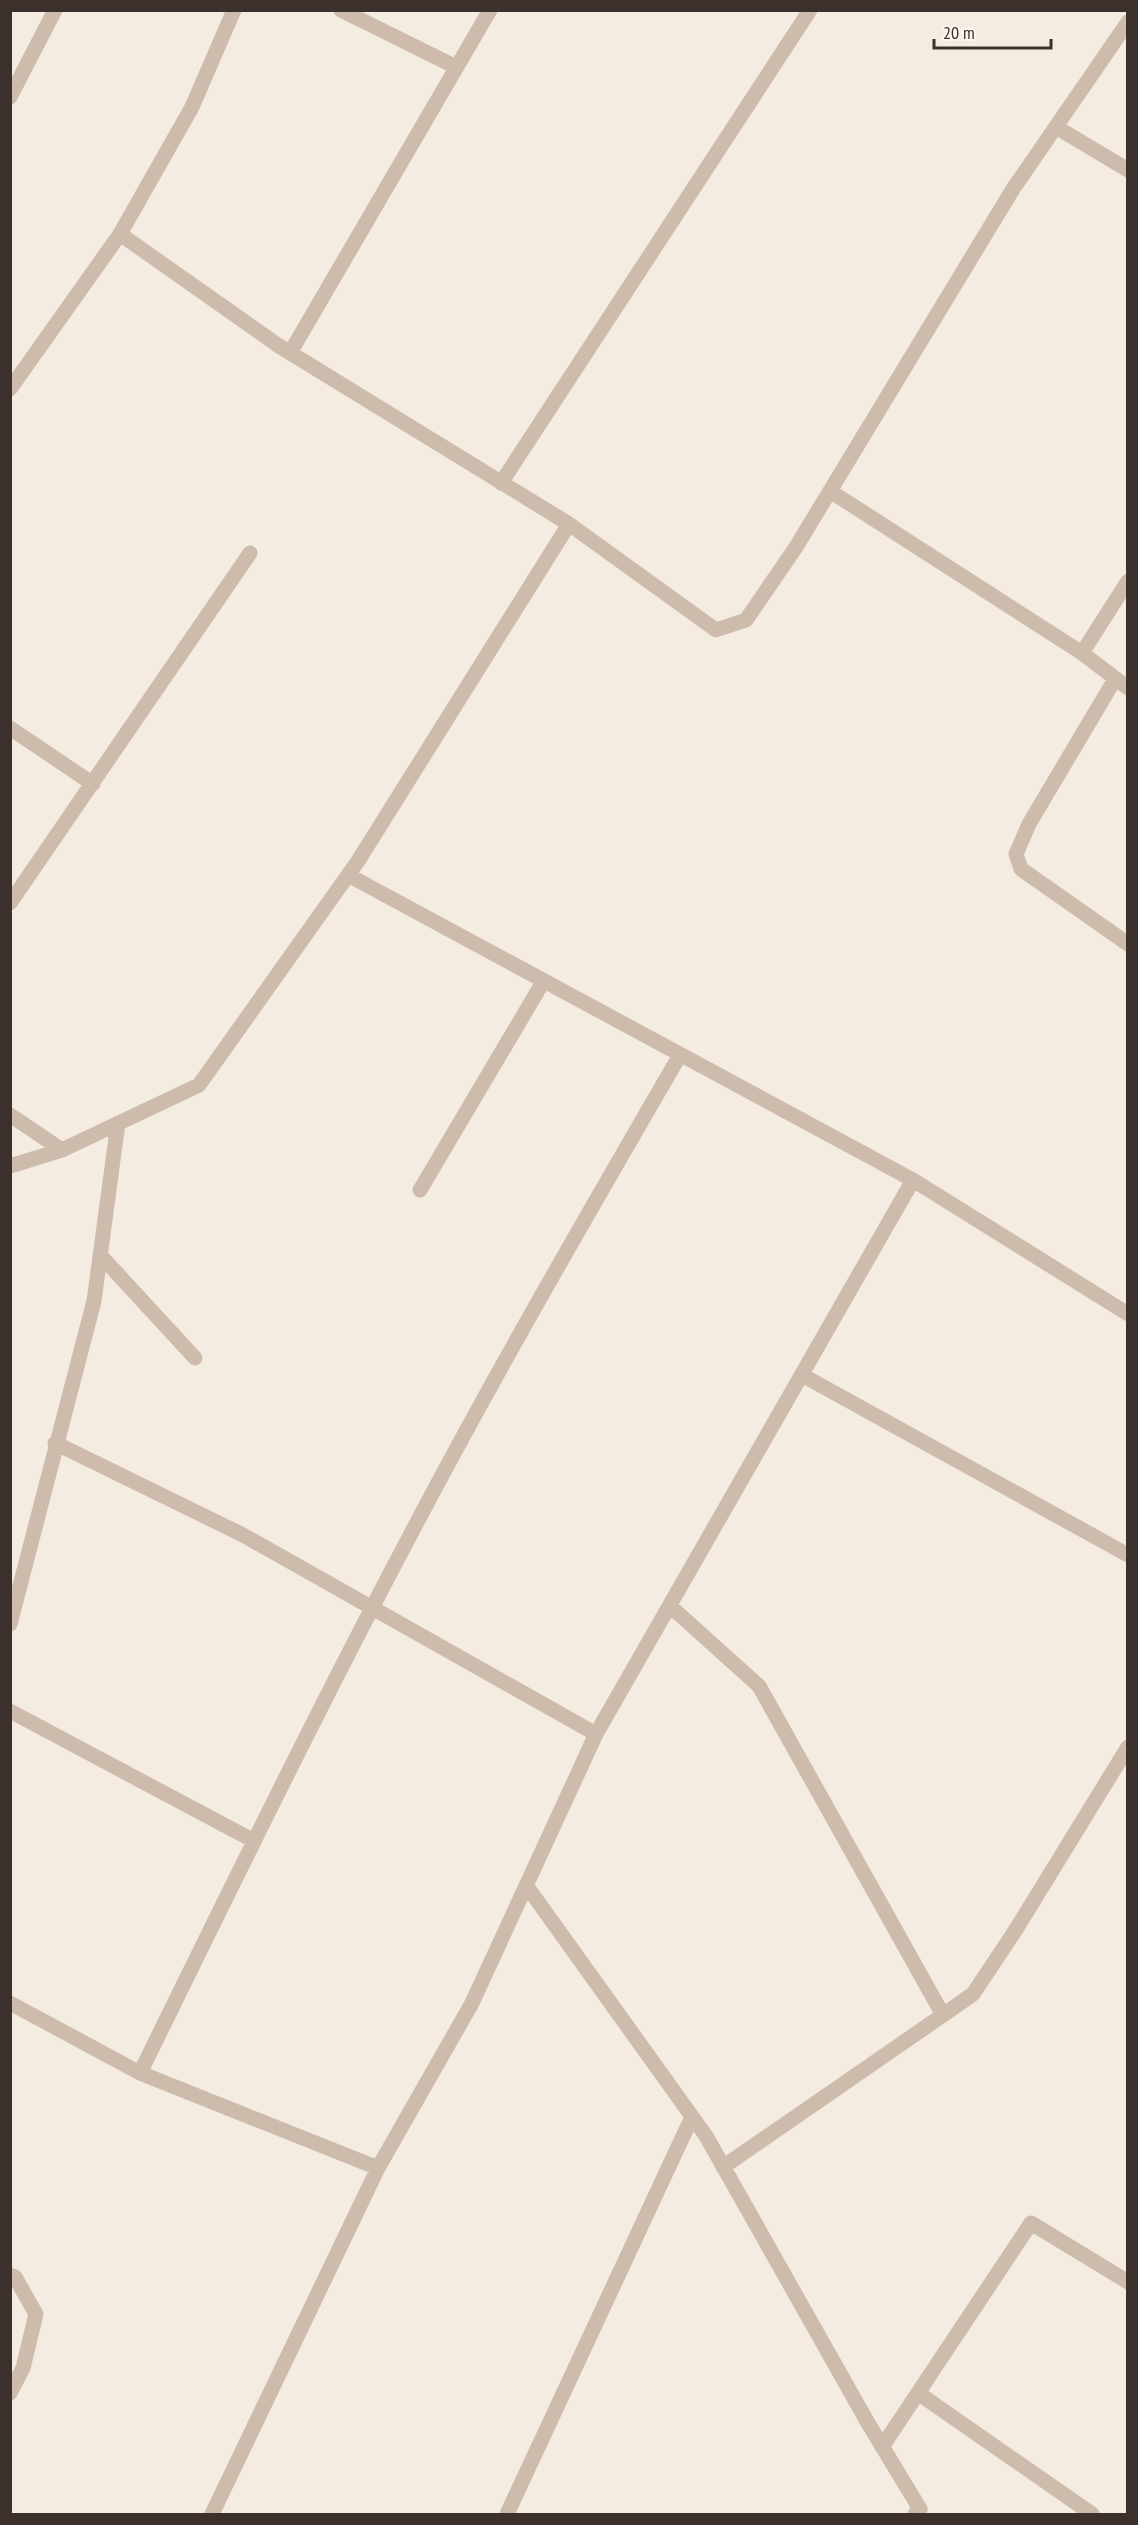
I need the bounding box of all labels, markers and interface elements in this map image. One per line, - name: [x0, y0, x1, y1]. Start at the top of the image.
- scale bar: [934, 12, 1051, 50]
- text: 20 m: [943, 21, 975, 44]

